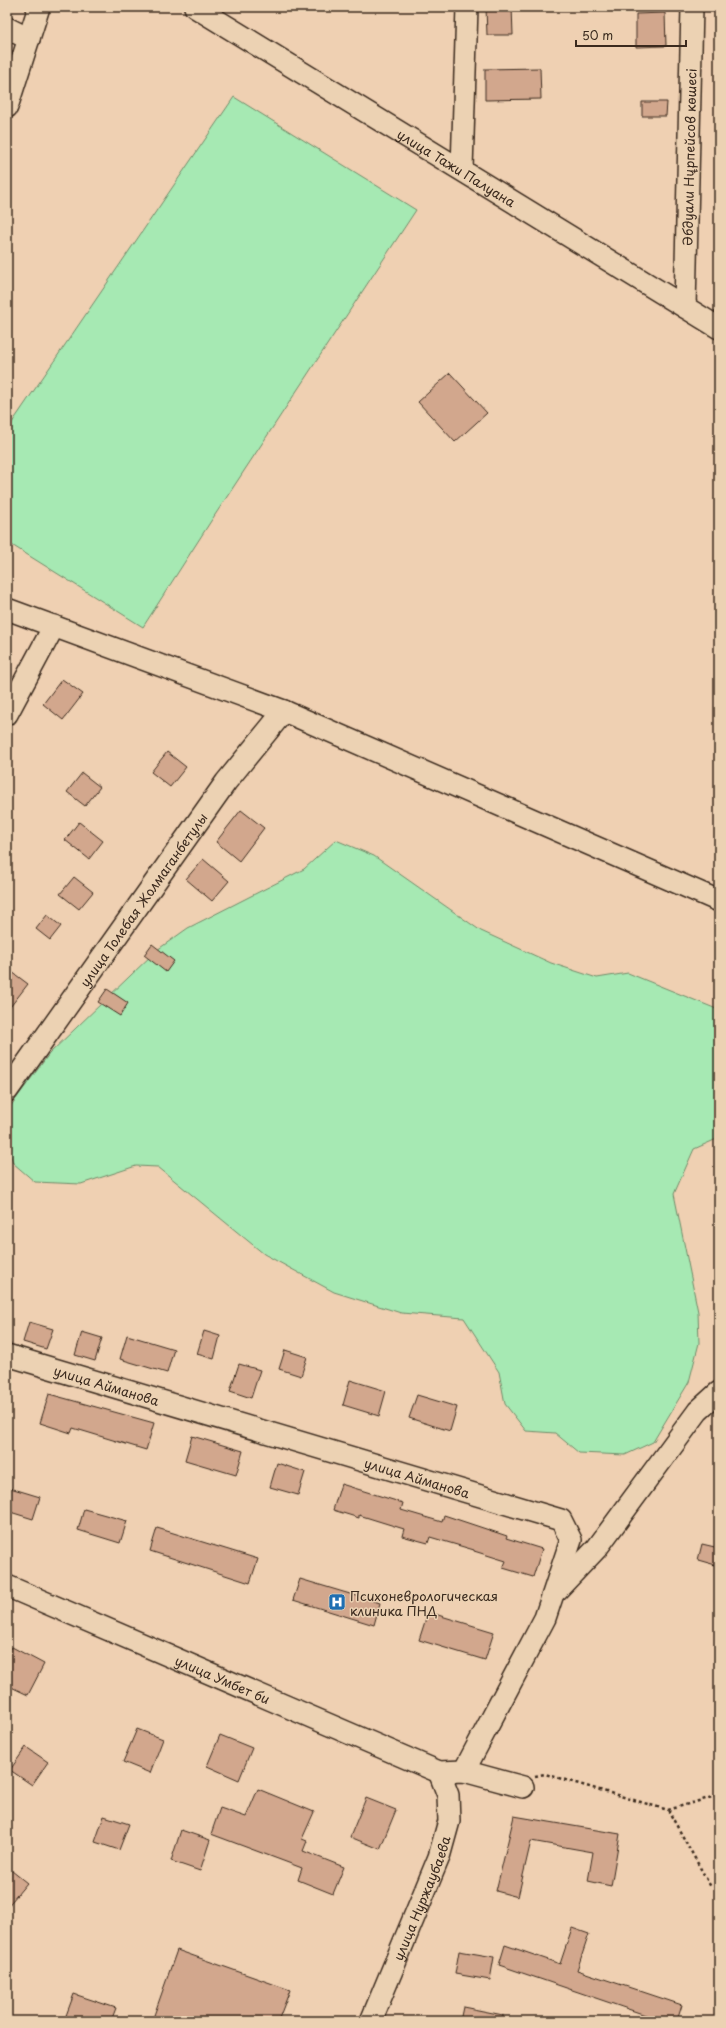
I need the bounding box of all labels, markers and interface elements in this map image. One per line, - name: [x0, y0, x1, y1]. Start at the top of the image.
- scale bar: [576, 22, 686, 48]
- text: 50 m: [582, 26, 613, 44]
- street label: Әбдуали Нұрпейсов көшесі: [677, 68, 700, 246]
- street label: улица Тажи Палуана: [394, 124, 520, 211]
- street label: улица Толебая Жолмаганбетулы: [75, 808, 211, 990]
- street label: улица Айманова: [52, 1360, 163, 1410]
- street label: улица Айманова: [362, 1452, 473, 1502]
- place label: Психоневрологическая клиника ПНД: [350, 1586, 498, 1620]
- hospital icon: Психоневрологическая клиника ПНД: [327, 1592, 347, 1612]
- street label: улица Умбет би: [172, 1650, 273, 1708]
- street label: улица Нуржаубаева: [388, 1833, 454, 1963]

